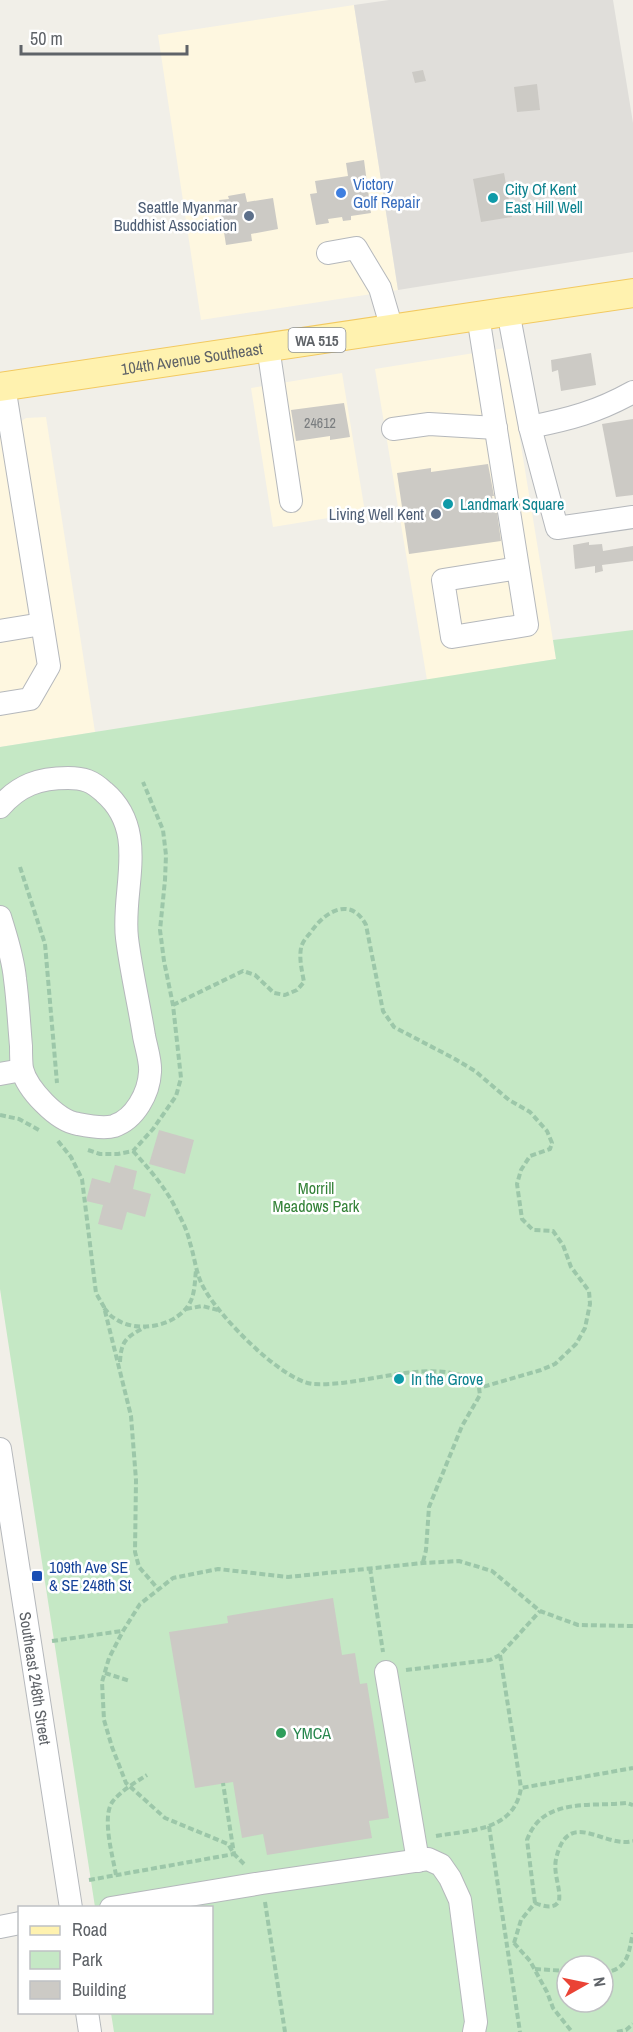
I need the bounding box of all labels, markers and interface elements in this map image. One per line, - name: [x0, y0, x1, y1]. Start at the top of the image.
- scale bar: [21, 18, 188, 56]
- text: 50 m: [30, 26, 63, 51]
- place label: Victory Golf Repair: [353, 173, 421, 213]
- place label: City Of Kent East Hill Well: [505, 178, 583, 218]
- marker: Victory Golf Repair: [334, 186, 348, 200]
- marker: City Of Kent East Hill Well: [486, 191, 500, 205]
- place label: Seattle Myanmar Buddhist Association: [114, 196, 238, 236]
- marker: Seattle Myanmar Buddhist Association: [242, 209, 256, 223]
- road number: WA 515: [288, 328, 346, 352]
- street label: 104th Avenue Southeast: [120, 337, 264, 380]
- house number: 24612: [304, 414, 336, 432]
- place label: Landmark Square: [460, 493, 564, 515]
- marker: Landmark Square: [441, 497, 455, 511]
- place label: Living Well Kent: [329, 503, 424, 525]
- marker: Living Well Kent: [429, 507, 443, 521]
- park label: Morrill Meadows Park: [273, 1177, 360, 1217]
- place label: In the Grove: [411, 1368, 483, 1390]
- marker: In the Grove: [392, 1372, 406, 1386]
- place label: 109th Ave SE & SE 248th St: [49, 1556, 132, 1596]
- marker: 109th Ave SE & SE 248th St: [30, 1569, 44, 1583]
- street label: Southeast 248th Street: [14, 1610, 57, 1747]
- place label: YMCA: [293, 1722, 331, 1744]
- marker: YMCA: [274, 1726, 288, 1740]
- legend: [18, 1906, 213, 2014]
- text: Road: [72, 1917, 107, 1942]
- text: Park: [72, 1947, 103, 1972]
- north arrow: [555, 1954, 615, 2014]
- text: N: [588, 1975, 611, 1988]
- text: Building: [72, 1977, 127, 2002]

